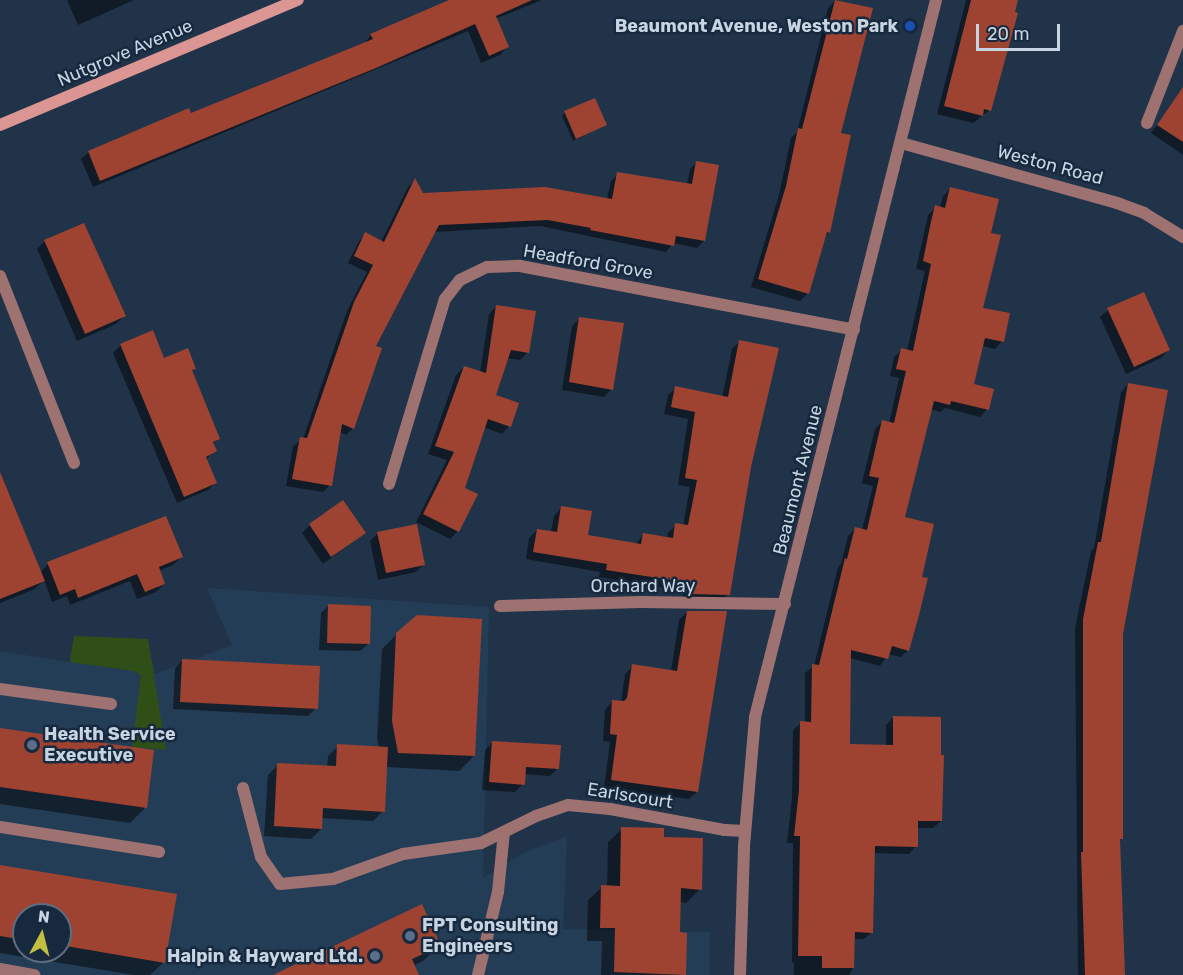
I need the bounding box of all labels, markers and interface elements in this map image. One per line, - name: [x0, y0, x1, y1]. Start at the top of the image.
- scale bar: [979, 12, 1063, 50]
- street label: Nutgrove Avenue: [54, 15, 196, 91]
- place label: Beaumont Avenue, Weston Park: [614, 15, 898, 37]
- marker: Beaumont Avenue, Weston Park: [903, 19, 917, 33]
- text: 20 m: [987, 23, 1029, 45]
- street label: Weston Road: [995, 141, 1105, 189]
- street label: Headford Grove: [522, 240, 654, 284]
- street label: Beaumont Avenue: [769, 402, 827, 558]
- street label: Orchard Way: [590, 575, 696, 597]
- place label: Health Service Executive: [44, 724, 176, 766]
- marker: Health Service Executive: [25, 738, 39, 752]
- street label: Earlscourt: [586, 779, 674, 813]
- north arrow: [12, 903, 72, 963]
- text: N: [37, 906, 51, 927]
- place label: FPT Consulting Engineers: [422, 915, 559, 958]
- marker: FPT Consulting Engineers: [403, 929, 417, 943]
- place label: Halpin & Hayward Ltd.: [167, 945, 363, 967]
- marker: Halpin & Hayward Ltd.: [368, 949, 382, 963]

